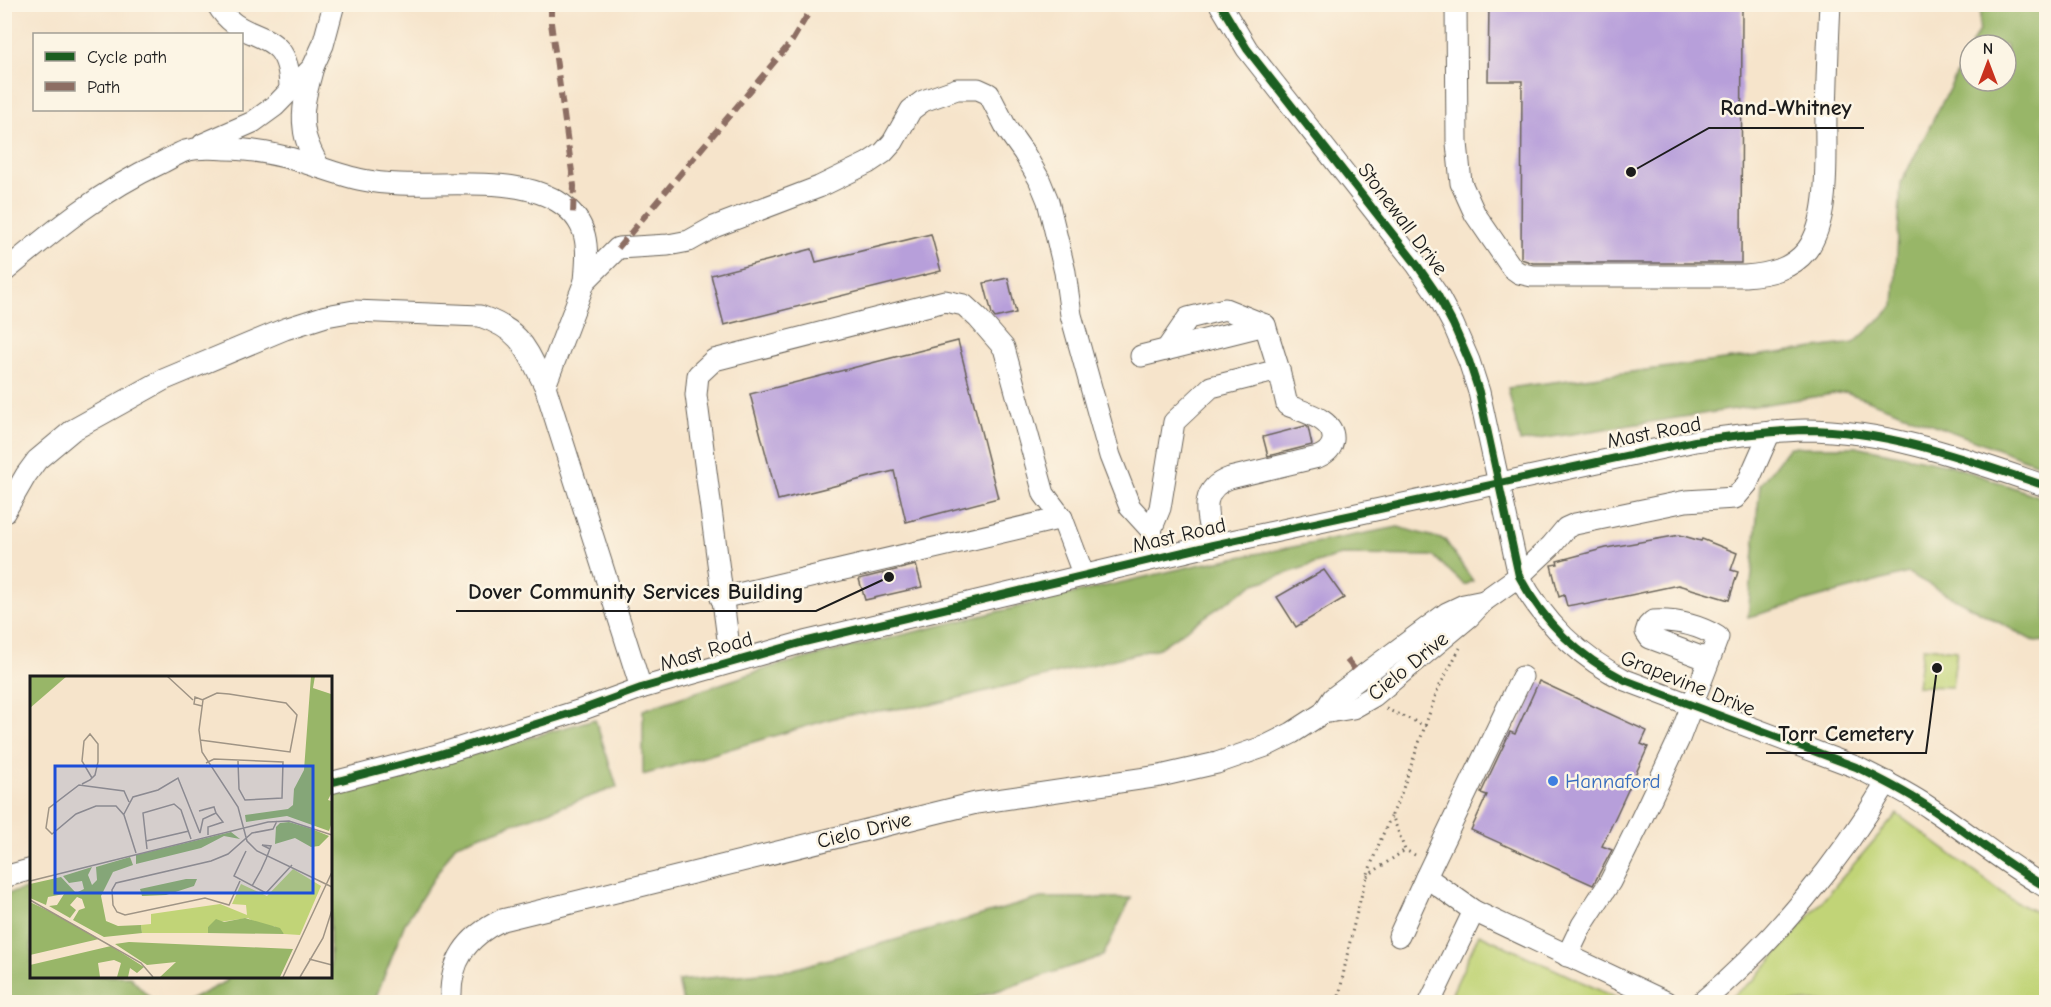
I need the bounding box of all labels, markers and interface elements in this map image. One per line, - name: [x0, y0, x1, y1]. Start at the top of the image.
- legend: [33, 33, 243, 111]
- north arrow: [1958, 33, 2018, 93]
- text: N: [1983, 40, 1993, 58]
- text: Cycle path: [87, 47, 167, 68]
- text: Path: [87, 77, 120, 98]
- callout: Rand-Whitney: [1709, 88, 1864, 128]
- text: Rand-Whitney: [1720, 95, 1853, 121]
- street label: Stonewall Drive: [1353, 158, 1453, 280]
- street label: Mast Road: [1605, 411, 1703, 453]
- street label: Mast Road: [1130, 513, 1228, 557]
- callout: Dover Community Services Building: [456, 571, 816, 611]
- text: Dover Community Services Building: [468, 579, 804, 605]
- street label: Mast Road: [657, 626, 755, 676]
- street label: Cielo Drive: [1363, 626, 1453, 706]
- street label: Grapevine Drive: [1617, 645, 1759, 721]
- inset map: [30, 676, 332, 977]
- callout: Torr Cemetery: [1766, 713, 1926, 753]
- text: Torr Cemetery: [1778, 721, 1915, 747]
- place label: Hannaford: [1565, 769, 1661, 793]
- marker: Hannaford: [1546, 774, 1560, 788]
- street label: Cielo Drive: [814, 807, 914, 853]

